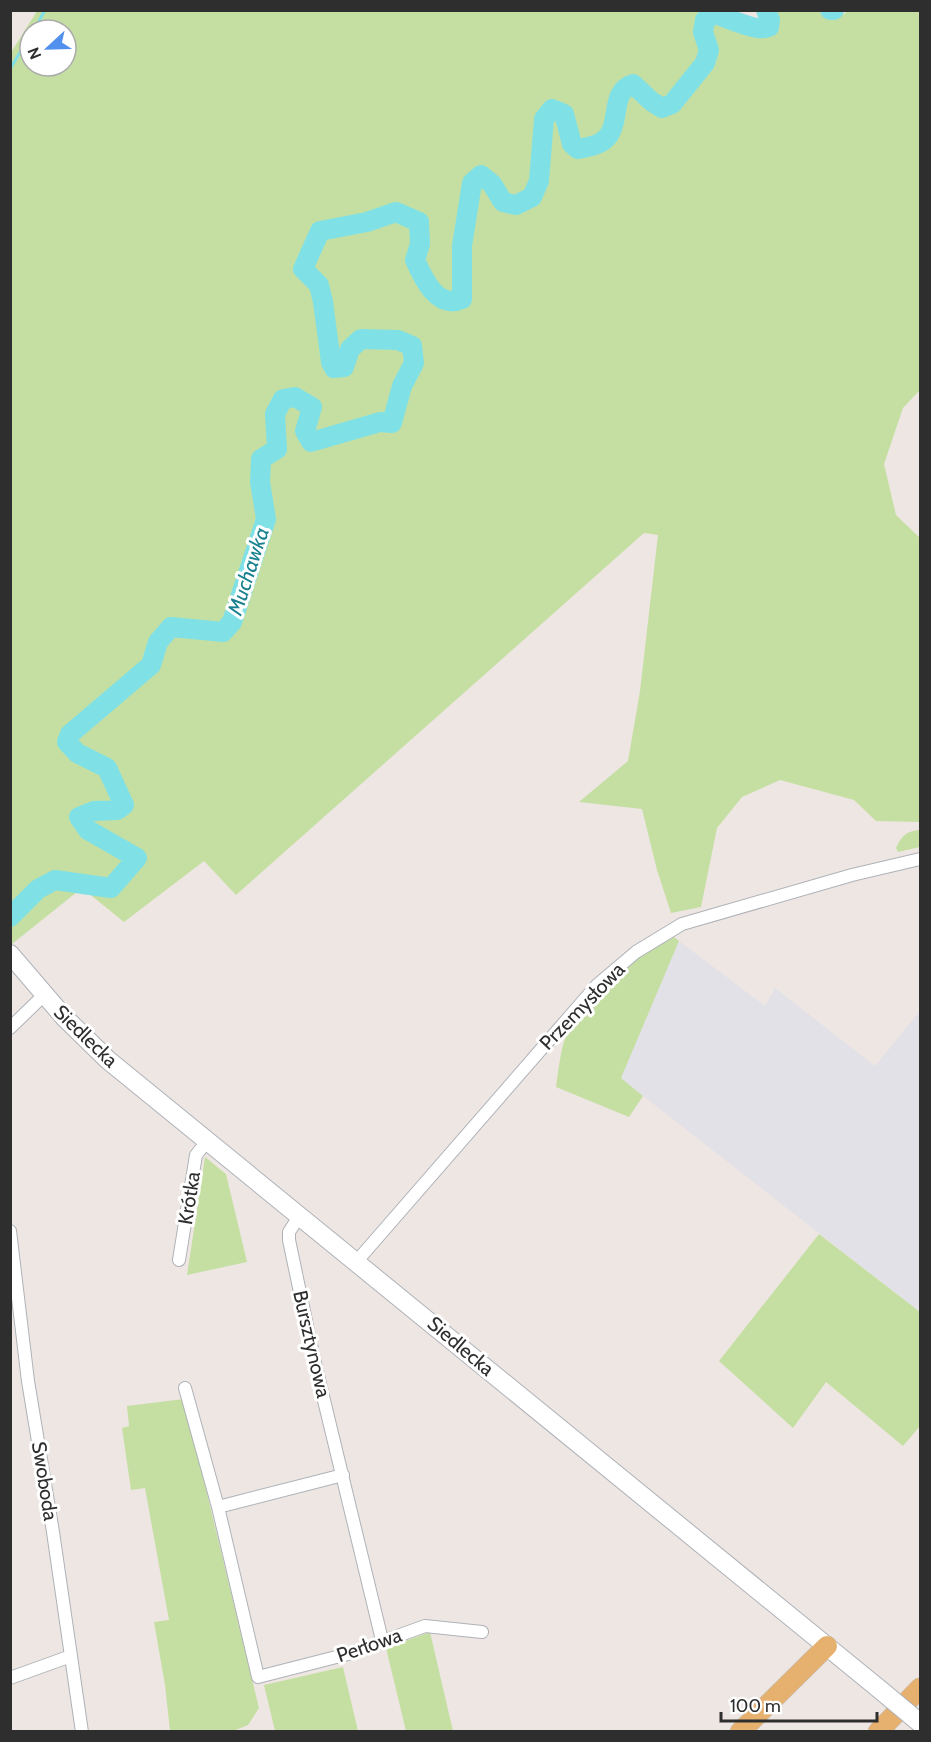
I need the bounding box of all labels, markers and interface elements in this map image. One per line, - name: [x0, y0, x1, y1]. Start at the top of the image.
- north arrow: [18, 18, 78, 78]
- text: N: [24, 45, 45, 62]
- water label: Muchawka: [222, 524, 274, 619]
- street label: Przemysłowa: [534, 957, 630, 1055]
- street label: Siedlecka: [49, 1000, 123, 1073]
- street label: Krótka: [173, 1169, 205, 1226]
- street label: Bursztynowa: [288, 1288, 336, 1400]
- street label: Siedlecka: [423, 1311, 499, 1381]
- street label: Swoboda: [27, 1440, 63, 1523]
- street label: Perłowa: [333, 1623, 405, 1667]
- scale bar: [721, 1685, 877, 1723]
- text: 100 m: [730, 1695, 781, 1717]

